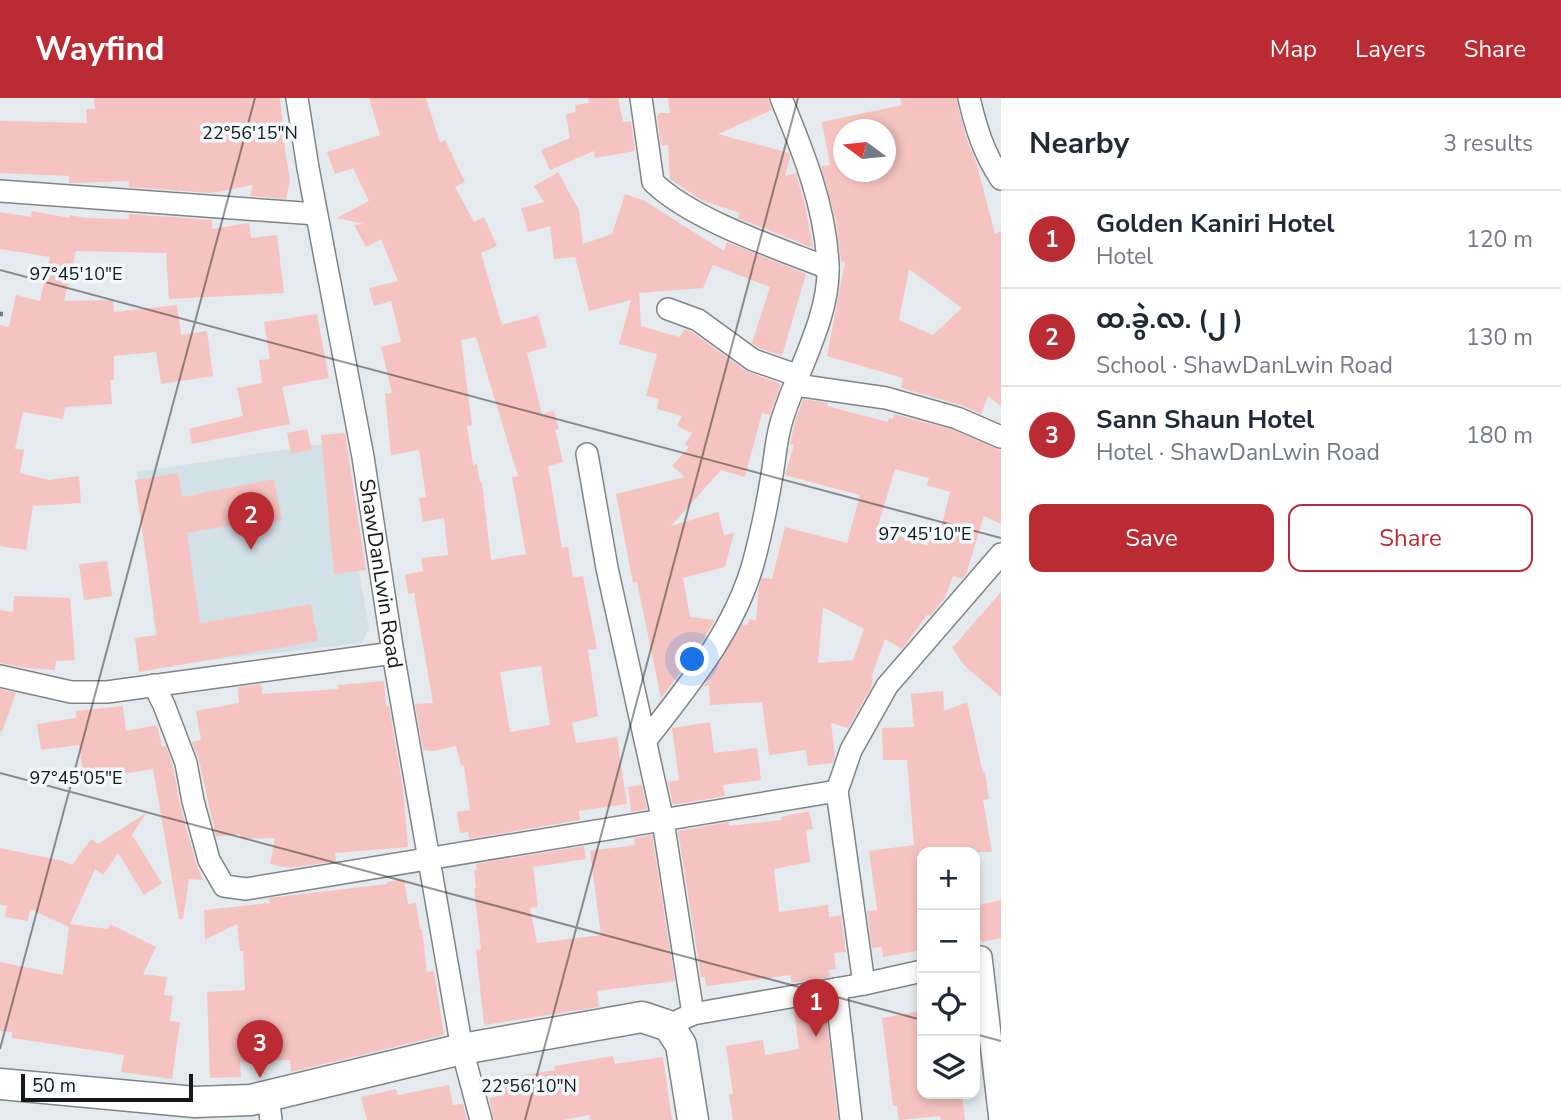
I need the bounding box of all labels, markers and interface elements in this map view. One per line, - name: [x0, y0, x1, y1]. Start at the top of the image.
- text: Wayfind: [35, 27, 165, 72]
- text: Map: [1270, 33, 1317, 65]
- text: Layers: [1355, 33, 1426, 65]
- text: Share: [1464, 33, 1526, 65]
- north arrow: [833, 119, 896, 182]
- text: 22°56'15"N: [202, 121, 298, 145]
- text: Nearby: [1029, 123, 1129, 164]
- text: 3 results: [1443, 128, 1533, 159]
- text: Golden Kaniri Hotel: [1096, 206, 1335, 241]
- text: 1: [1045, 224, 1059, 255]
- text: 120 m: [1466, 224, 1533, 255]
- text: Hotel: [1096, 241, 1153, 272]
- text: 97°45'10"E: [30, 262, 123, 286]
- text: ထ.ခွဲ.လ. (၂ ): [1096, 302, 1243, 337]
- text: 2: [1045, 322, 1059, 353]
- text: 130 m: [1466, 322, 1533, 353]
- text: School · ShawDanLwin Road: [1096, 350, 1393, 381]
- text: Sann Shaun Hotel: [1096, 402, 1314, 437]
- text: 3: [1045, 420, 1059, 451]
- text: 180 m: [1466, 420, 1533, 451]
- text: Hotel · ShawDanLwin Road: [1096, 437, 1380, 468]
- street label: ShawDanLwin Road: [353, 477, 409, 671]
- pin: 2: [228, 492, 274, 550]
- button: Save: [1029, 504, 1274, 572]
- button: Share: [1288, 504, 1533, 572]
- text: 97°45'10"E: [879, 522, 972, 546]
- your location: [675, 642, 709, 676]
- text: 97°45'05"E: [30, 766, 123, 790]
- map controls: [917, 847, 980, 1099]
- button: +: [917, 847, 980, 910]
- button: −: [917, 910, 980, 973]
- button: locate: [917, 973, 980, 1036]
- pin: 1: [793, 979, 839, 1037]
- pin: 3: [237, 1020, 283, 1078]
- button: layers: [917, 1036, 980, 1099]
- scale bar: [21, 1071, 192, 1103]
- text: 50 m: [32, 1073, 76, 1099]
- text: 22°56'10"N: [481, 1074, 577, 1098]

